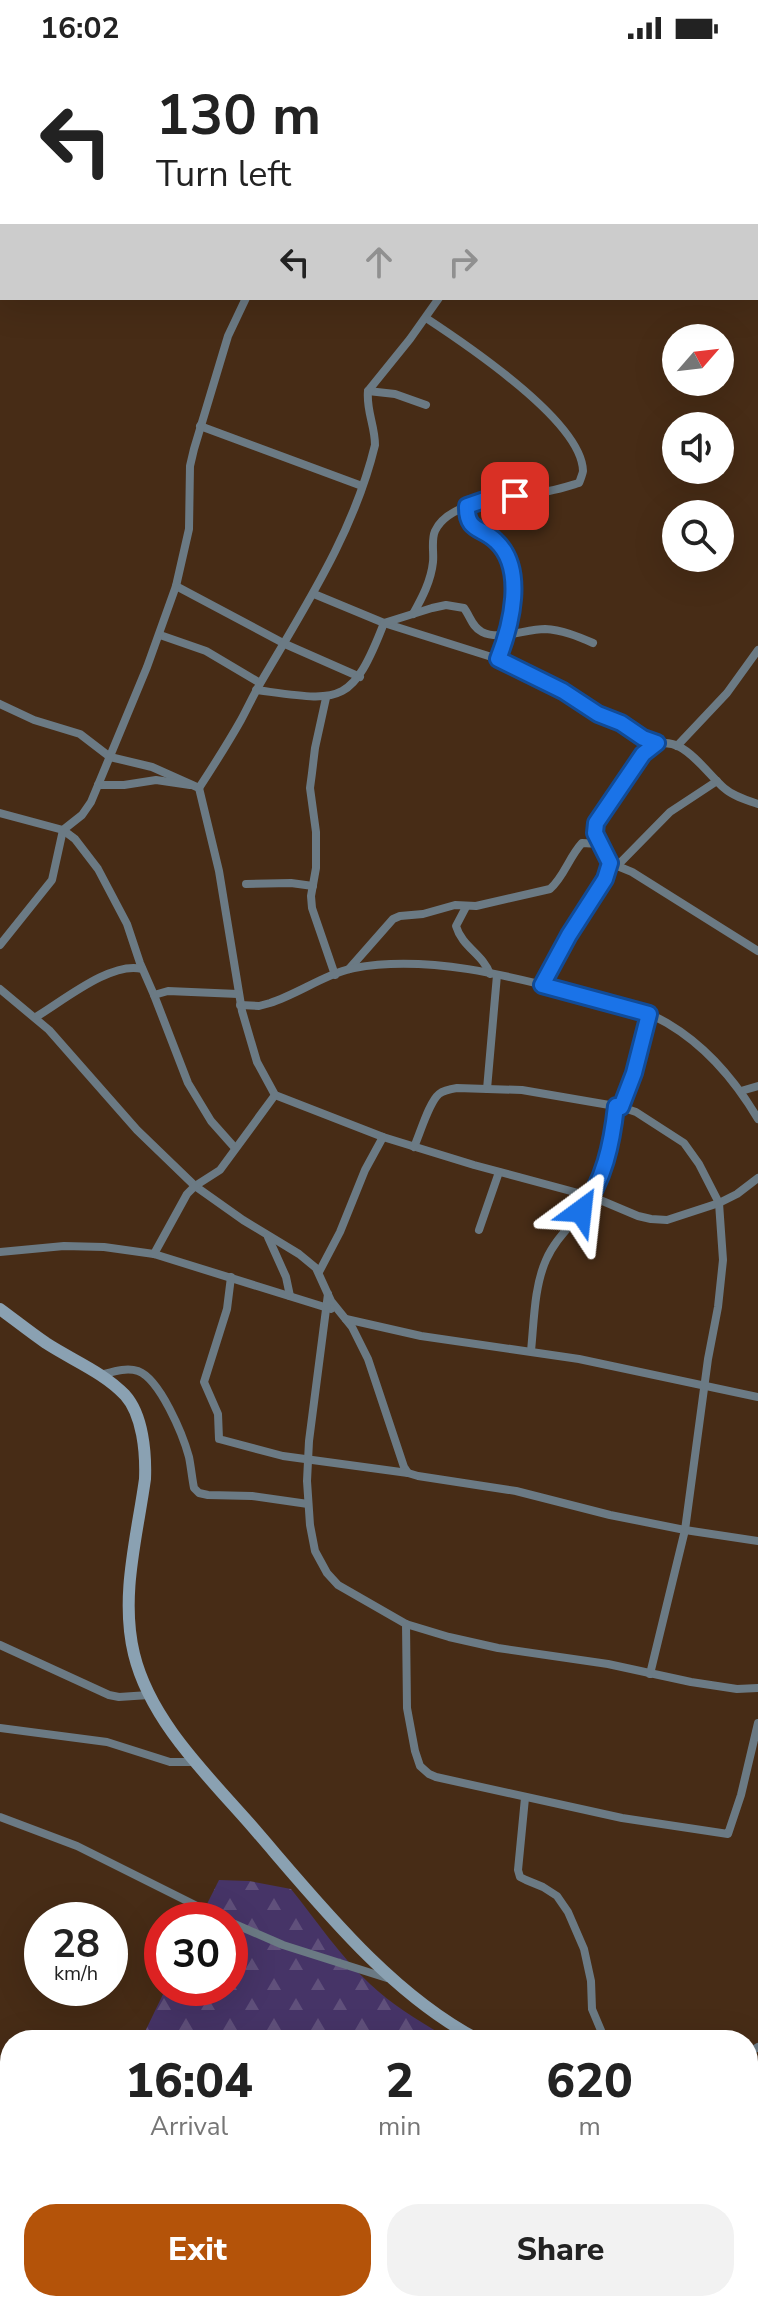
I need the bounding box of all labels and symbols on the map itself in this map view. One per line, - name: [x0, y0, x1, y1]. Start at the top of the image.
- north arrow: [662, 324, 734, 396]
- pin: [481, 462, 549, 530]
- position arrow: [539, 1169, 623, 1253]
- speed limit sign: 30: [144, 1902, 248, 2006]

